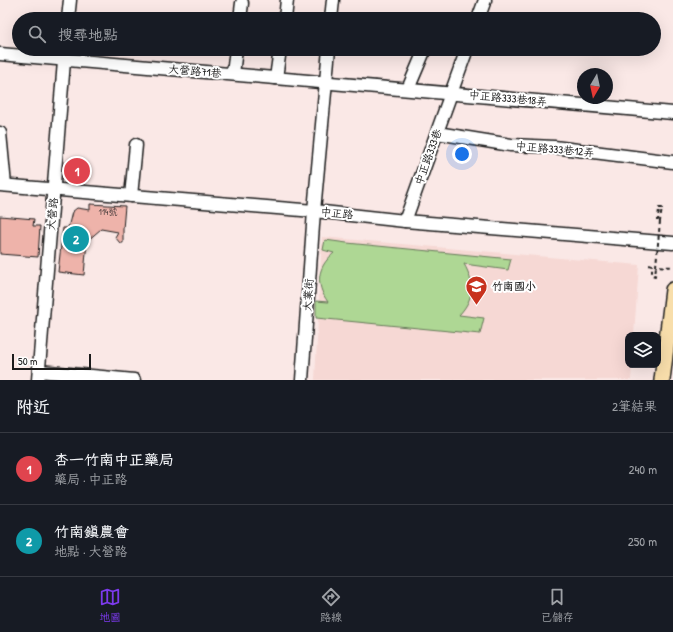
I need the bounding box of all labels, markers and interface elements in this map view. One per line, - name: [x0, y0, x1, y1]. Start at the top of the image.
- search box: [12, 12, 661, 56]
- icon: search: [26, 23, 48, 45]
- text: 搜尋地點: [58, 24, 118, 45]
- street label: 大營路71巷: [168, 62, 222, 80]
- north arrow: [577, 68, 613, 104]
- street label: 中正路333巷18弄: [468, 88, 548, 108]
- street label: 中正路333巷: [411, 127, 445, 187]
- street label: 中正路333巷12弄: [515, 139, 595, 159]
- your location: [452, 144, 472, 164]
- pin: 1: [64, 156, 90, 186]
- street label: 大營路: [44, 197, 60, 231]
- street label: 中正路: [320, 204, 354, 222]
- house number: 114號: [99, 206, 117, 218]
- pin: 2: [63, 224, 89, 254]
- school or university icon: 竹南國小: [464, 273, 490, 306]
- street label: 大業街: [300, 277, 316, 312]
- place label: 竹南國小: [492, 279, 536, 293]
- map controls: [625, 332, 661, 368]
- button: layers: [625, 332, 661, 368]
- scale bar: [12, 352, 91, 371]
- text: 50 m: [18, 354, 38, 368]
- text: 附近: [16, 395, 50, 418]
- text: 2筆結果: [612, 397, 657, 415]
- text: 杏一竹南中正藥局: [54, 449, 174, 470]
- text: 1: [27, 460, 31, 478]
- text: 240 m: [628, 460, 657, 478]
- text: 藥局 · 中正路: [54, 470, 128, 488]
- text: 竹南鎮農會: [54, 521, 129, 542]
- text: 2: [26, 532, 32, 550]
- text: 250 m: [628, 532, 657, 550]
- text: 地點 · 大營路: [54, 542, 128, 560]
- tab: 地圖: [99, 586, 121, 624]
- tab: 路線: [320, 586, 342, 624]
- tab: 已儲存: [541, 586, 574, 624]

